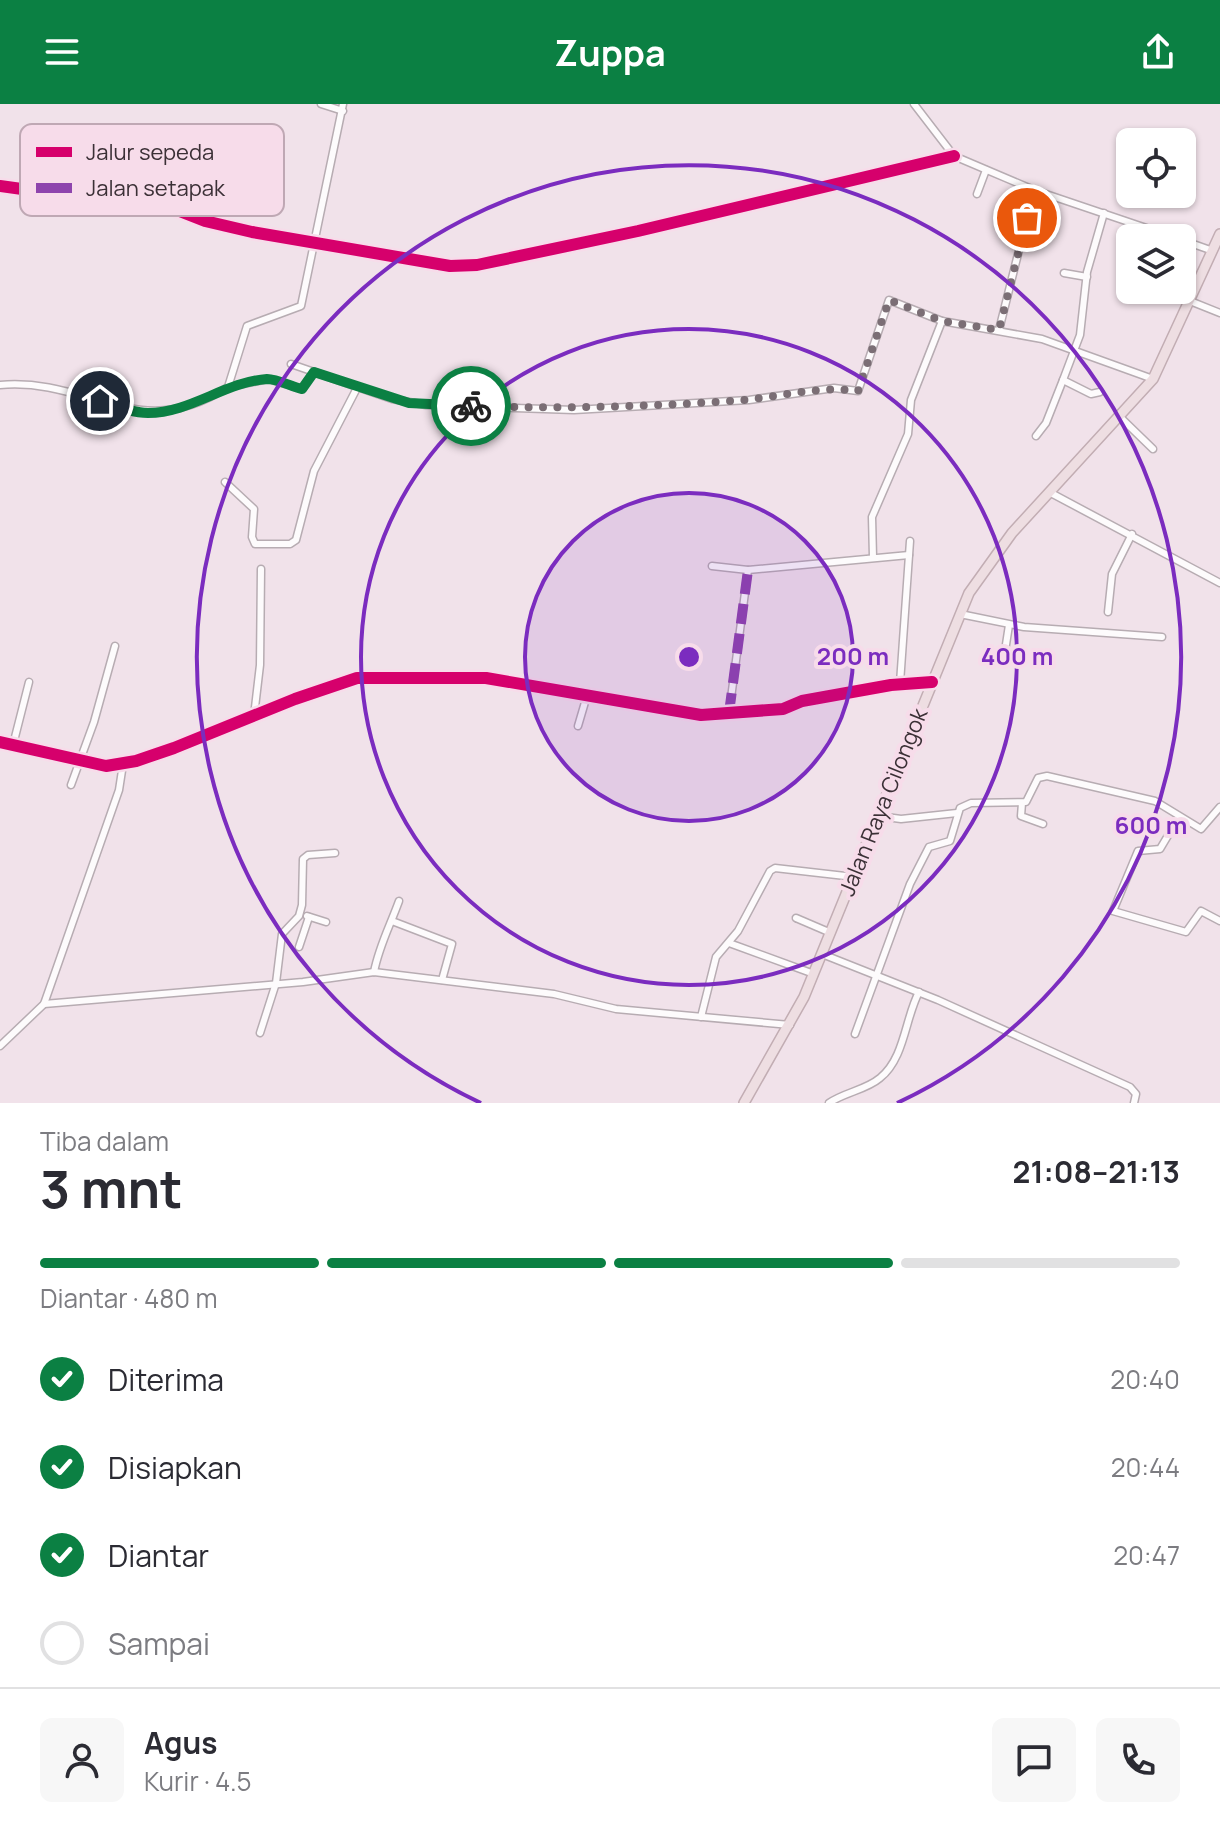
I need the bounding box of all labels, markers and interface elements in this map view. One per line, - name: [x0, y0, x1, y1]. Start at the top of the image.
- text: Zuppa: [554, 28, 666, 77]
- icon: menu: [40, 30, 84, 74]
- icon: share: [1136, 30, 1180, 74]
- legend: [20, 124, 284, 216]
- map controls: [1116, 128, 1196, 304]
- button: locate: [1116, 128, 1196, 208]
- text: Jalur sepeda: [86, 137, 214, 167]
- text: Jalan setapak: [86, 173, 226, 203]
- pin: [993, 184, 1061, 252]
- icon: bag: [1005, 196, 1049, 240]
- button: layers: [1116, 224, 1196, 304]
- courier: [431, 366, 511, 446]
- pin: [66, 367, 134, 435]
- icon: home: [78, 379, 122, 423]
- icon: bike: [449, 384, 493, 428]
- text: 200 m: [817, 639, 889, 672]
- text: 400 m: [981, 639, 1053, 672]
- centre of rings: [675, 643, 703, 671]
- street label: Jalan Raya Cilongok: [832, 703, 935, 900]
- text: 600 m: [1115, 808, 1187, 841]
- text: Tiba dalam: [40, 1123, 169, 1159]
- text: 21:08–21:13: [1013, 1151, 1180, 1192]
- text: 3 mnt: [40, 1153, 182, 1224]
- text: Diantar · 480 m: [40, 1280, 217, 1316]
- icon: check: [40, 1357, 84, 1401]
- text: Diterima: [108, 1359, 224, 1400]
- text: 20:40: [1110, 1361, 1180, 1397]
- icon: check: [40, 1445, 84, 1489]
- text: Disiapkan: [108, 1447, 242, 1488]
- text: 20:44: [1111, 1449, 1180, 1485]
- icon: check: [40, 1533, 84, 1577]
- text: Diantar: [108, 1535, 209, 1576]
- text: 20:47: [1113, 1537, 1180, 1573]
- text: Sampai: [108, 1623, 210, 1664]
- button: person: [40, 1718, 124, 1802]
- button: chat: [992, 1718, 1076, 1802]
- button: phone: [1096, 1718, 1180, 1802]
- text: Agus: [144, 1722, 218, 1763]
- text: Kurir · 4.5: [144, 1763, 251, 1799]

